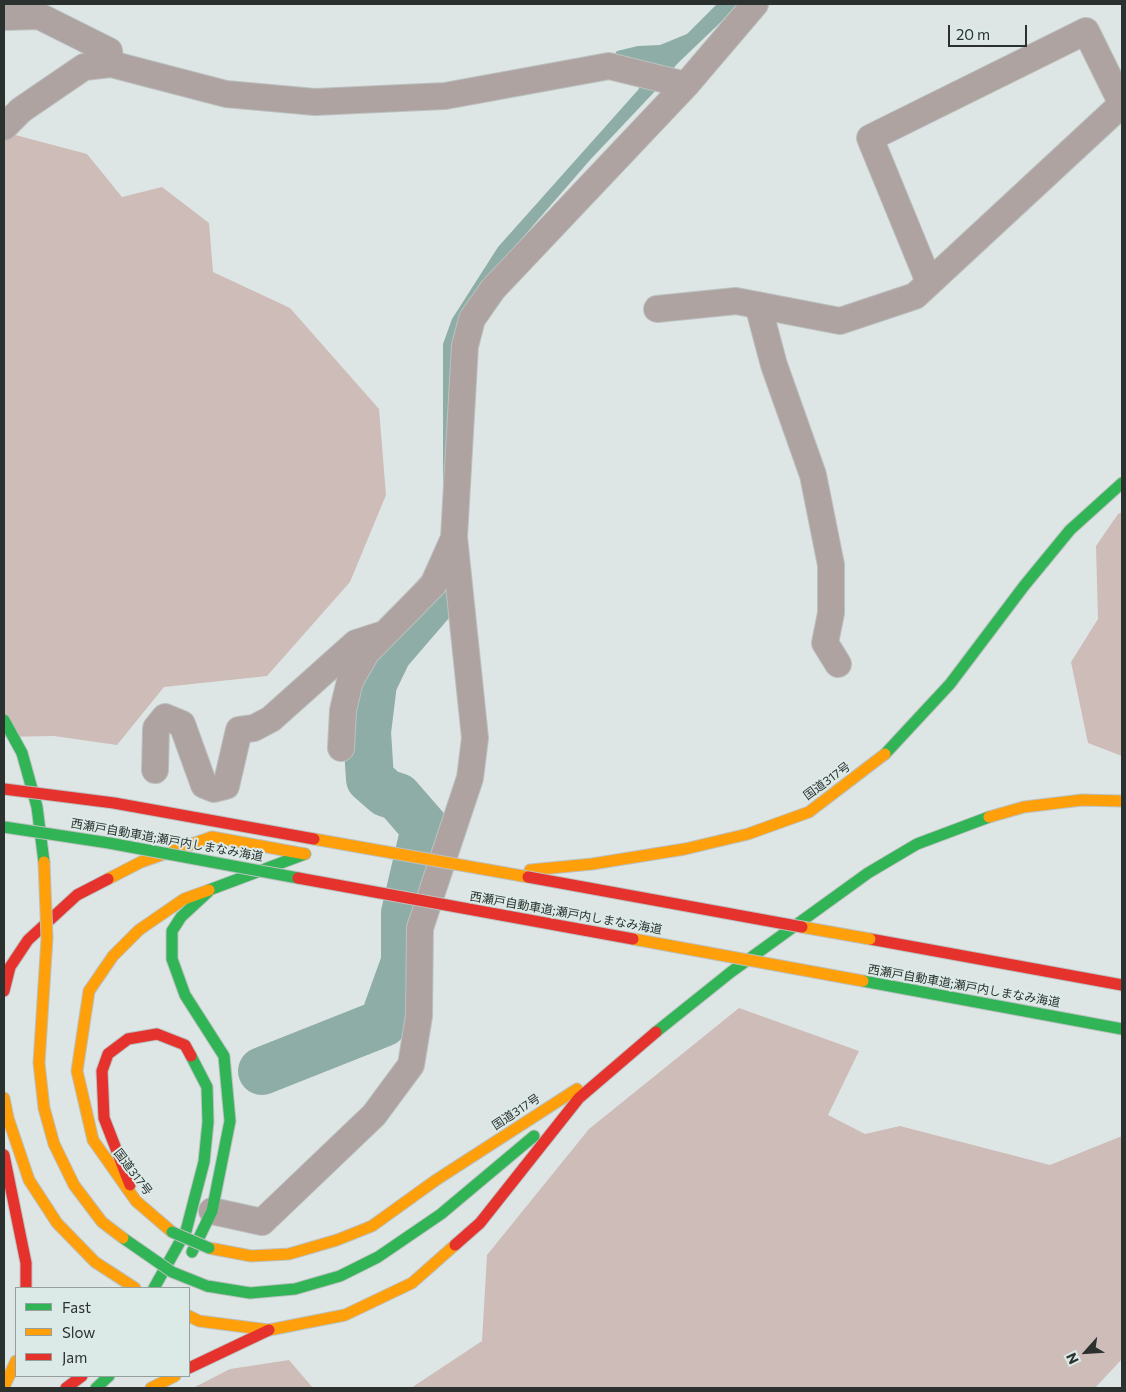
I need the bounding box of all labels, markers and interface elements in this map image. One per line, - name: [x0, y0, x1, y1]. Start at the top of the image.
- scale bar: [951, 15, 1030, 47]
- text: 20 m: [956, 25, 990, 43]
- street label: 国道317号: [801, 759, 853, 803]
- street label: 西瀬戸自動車道;瀬戸内しまなみ海道: [70, 816, 264, 864]
- street label: 西瀬戸自動車道;瀬戸内しまなみ海道: [469, 889, 663, 937]
- street label: 西瀬戸自動車道;瀬戸内しまなみ海道: [867, 962, 1061, 1010]
- street label: 国道317号: [489, 1091, 543, 1133]
- street label: 国道317号: [111, 1146, 155, 1198]
- legend: [15, 1287, 190, 1377]
- text: Fast: [62, 1298, 91, 1316]
- text: Slow: [62, 1323, 95, 1341]
- north arrow: [1061, 1327, 1111, 1377]
- text: Jam: [62, 1348, 87, 1366]
- text: N: [1062, 1350, 1082, 1367]

